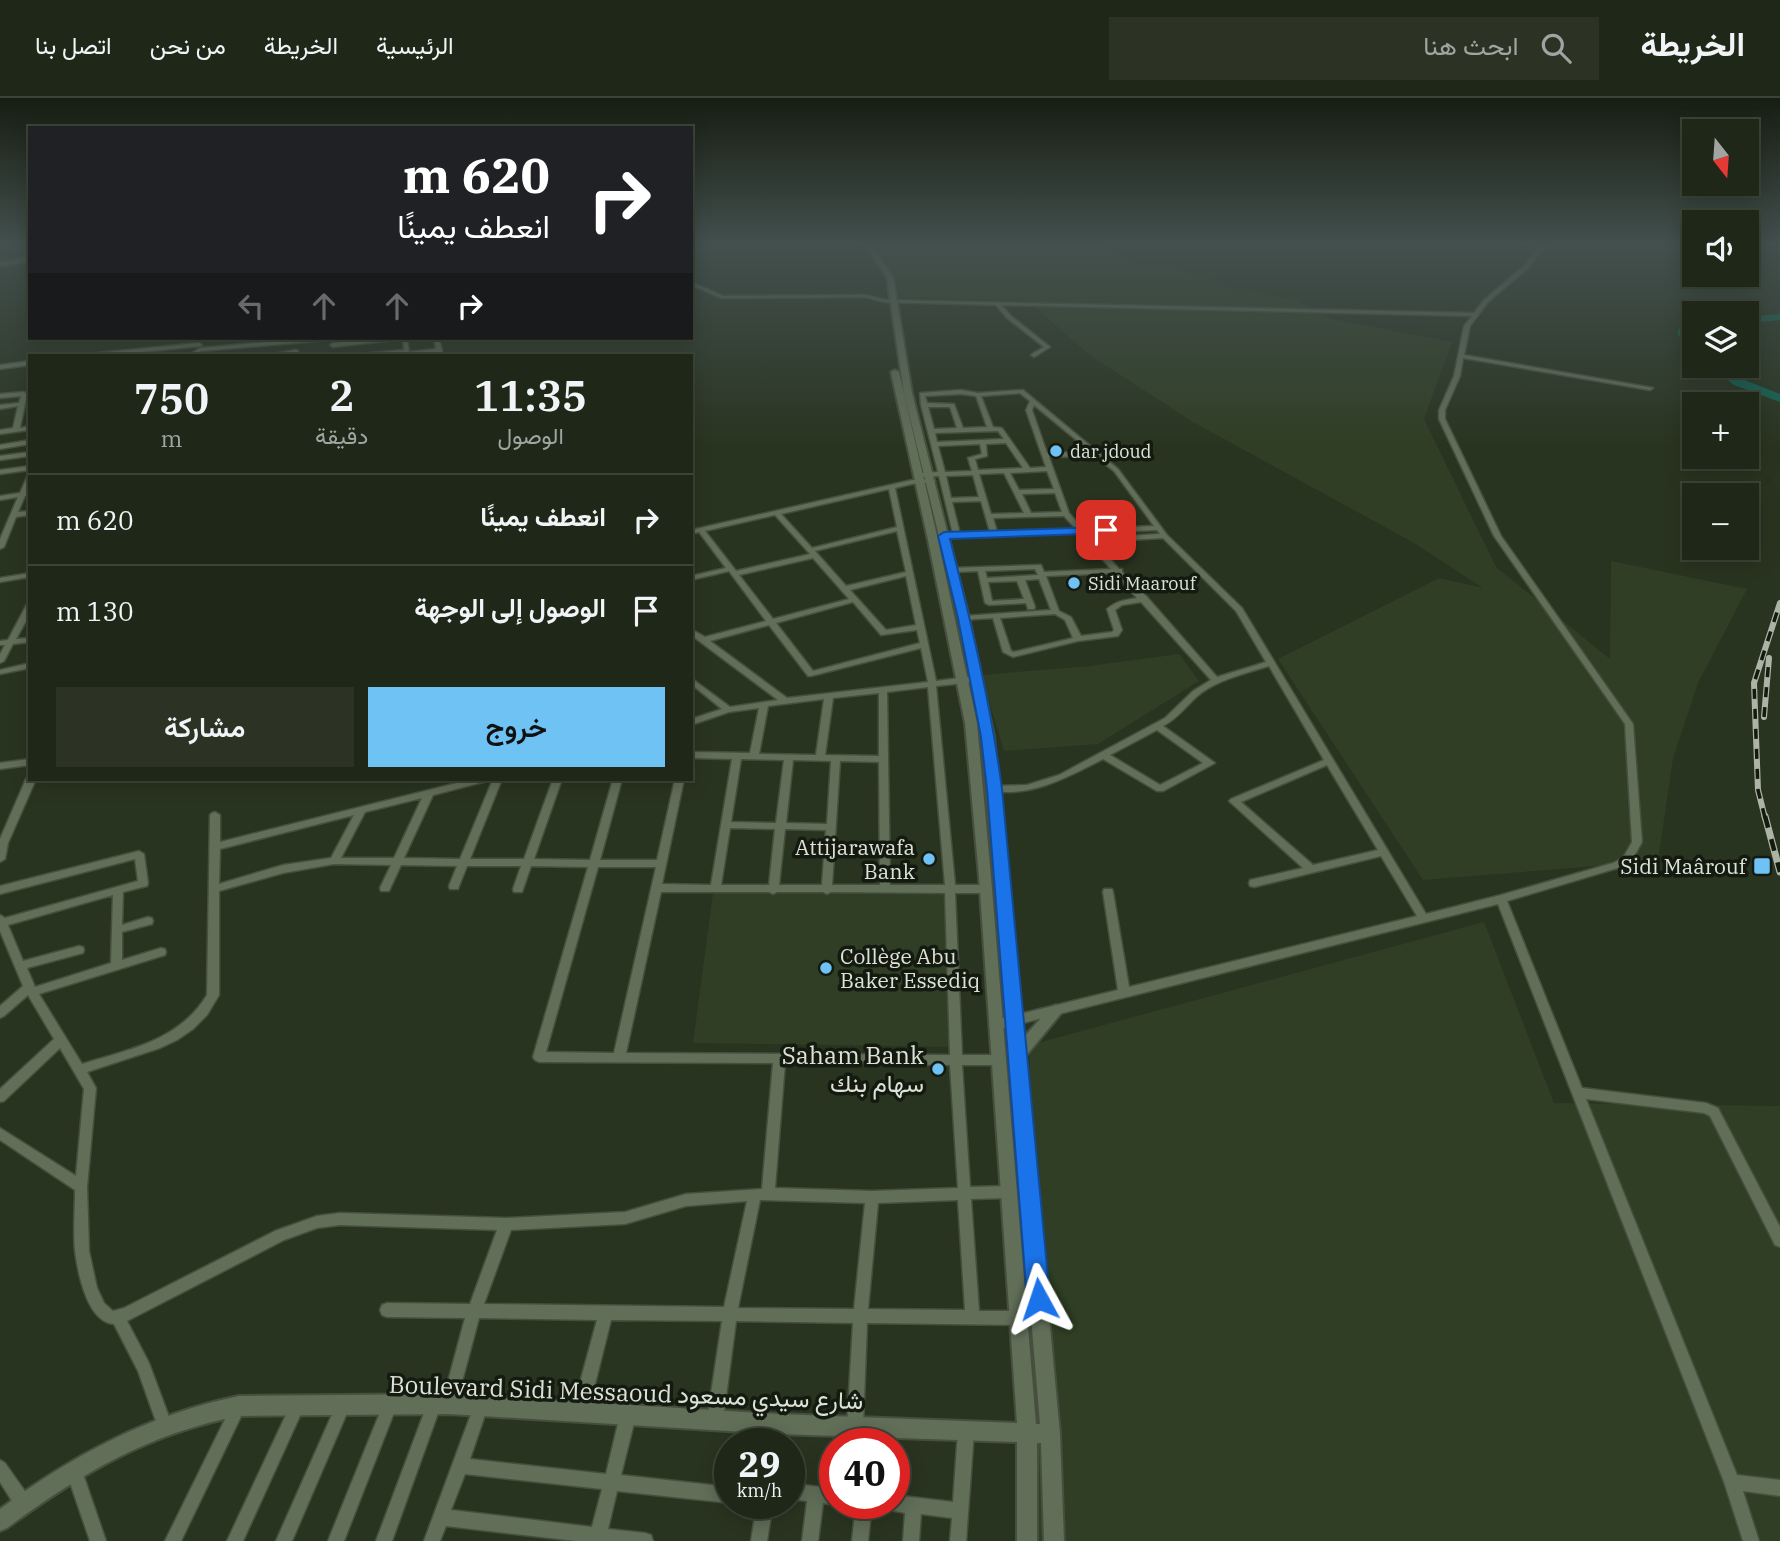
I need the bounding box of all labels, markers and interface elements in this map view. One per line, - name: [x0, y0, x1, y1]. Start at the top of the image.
- search box: [1109, 17, 1599, 80]
- text: الخريطة: [1641, 22, 1745, 65]
- text: ابحث هنا: [1423, 28, 1519, 62]
- text: اتصل بنا: [35, 29, 112, 61]
- text: من نحن: [150, 29, 226, 61]
- text: الخريطة: [264, 29, 338, 61]
- text: الرئيسية: [376, 29, 454, 61]
- icon: search: [1537, 29, 1575, 67]
- north arrow: [1682, 119, 1759, 196]
- map controls: [1682, 119, 1759, 560]
- text: 620 m: [403, 143, 550, 206]
- icon: right: [574, 154, 665, 245]
- text: انعطف يمينًا: [397, 205, 550, 247]
- button: sound: [1682, 210, 1759, 287]
- icon: left: [232, 287, 270, 325]
- icon: ahead: [305, 287, 343, 325]
- icon: ahead: [378, 287, 416, 325]
- icon: right: [451, 287, 489, 325]
- button: layers: [1682, 301, 1759, 378]
- text: 2: [329, 368, 354, 423]
- text: 11:35: [474, 368, 587, 423]
- text: 750: [134, 371, 209, 426]
- button: +: [1682, 392, 1759, 469]
- text: دقيقة: [315, 420, 368, 450]
- text: الوصول: [497, 420, 564, 450]
- text: m: [161, 423, 182, 453]
- place label: dar jdoud: [1070, 440, 1152, 463]
- marker: dar jdoud: [1048, 443, 1064, 459]
- button: −: [1682, 483, 1759, 560]
- text: انعطف يمينًا: [480, 499, 606, 533]
- pin: [1076, 500, 1136, 560]
- icon: right: [627, 501, 665, 539]
- text: 620 m: [56, 503, 134, 537]
- icon: arrive: [1087, 511, 1125, 549]
- place label: Sidi Maarouf: [1088, 572, 1198, 595]
- marker: Sidi Maarouf: [1066, 575, 1082, 591]
- text: الوصول إلى الوجهة: [414, 590, 606, 624]
- icon: arrive: [627, 592, 665, 630]
- text: 130 m: [56, 594, 134, 628]
- button: مشاركة: [56, 687, 354, 767]
- button: خروج: [368, 687, 665, 767]
- place label: Attijarawafa Bank: [795, 833, 916, 885]
- marker: Attijarawafa Bank: [921, 851, 937, 867]
- place label: Sidi Maârouf: [1620, 852, 1748, 880]
- marker: Sidi Maârouf: [1752, 856, 1772, 876]
- place label: Collège Abu Baker Essediq: [840, 942, 981, 994]
- marker: Collège Abu Baker Essediq: [818, 960, 834, 976]
- place label: Saham Bank سهام بنك: [782, 1039, 924, 1100]
- marker: Saham Bank سهام بنك: [930, 1061, 946, 1077]
- position arrow: [1002, 1262, 1076, 1336]
- street label: Boulevard Sidi Messaoud شارع سيدي مسعود: [388, 1368, 864, 1420]
- speed limit sign: 40: [819, 1428, 910, 1519]
- text: 29: [738, 1441, 781, 1487]
- text: km/h: [737, 1479, 782, 1502]

